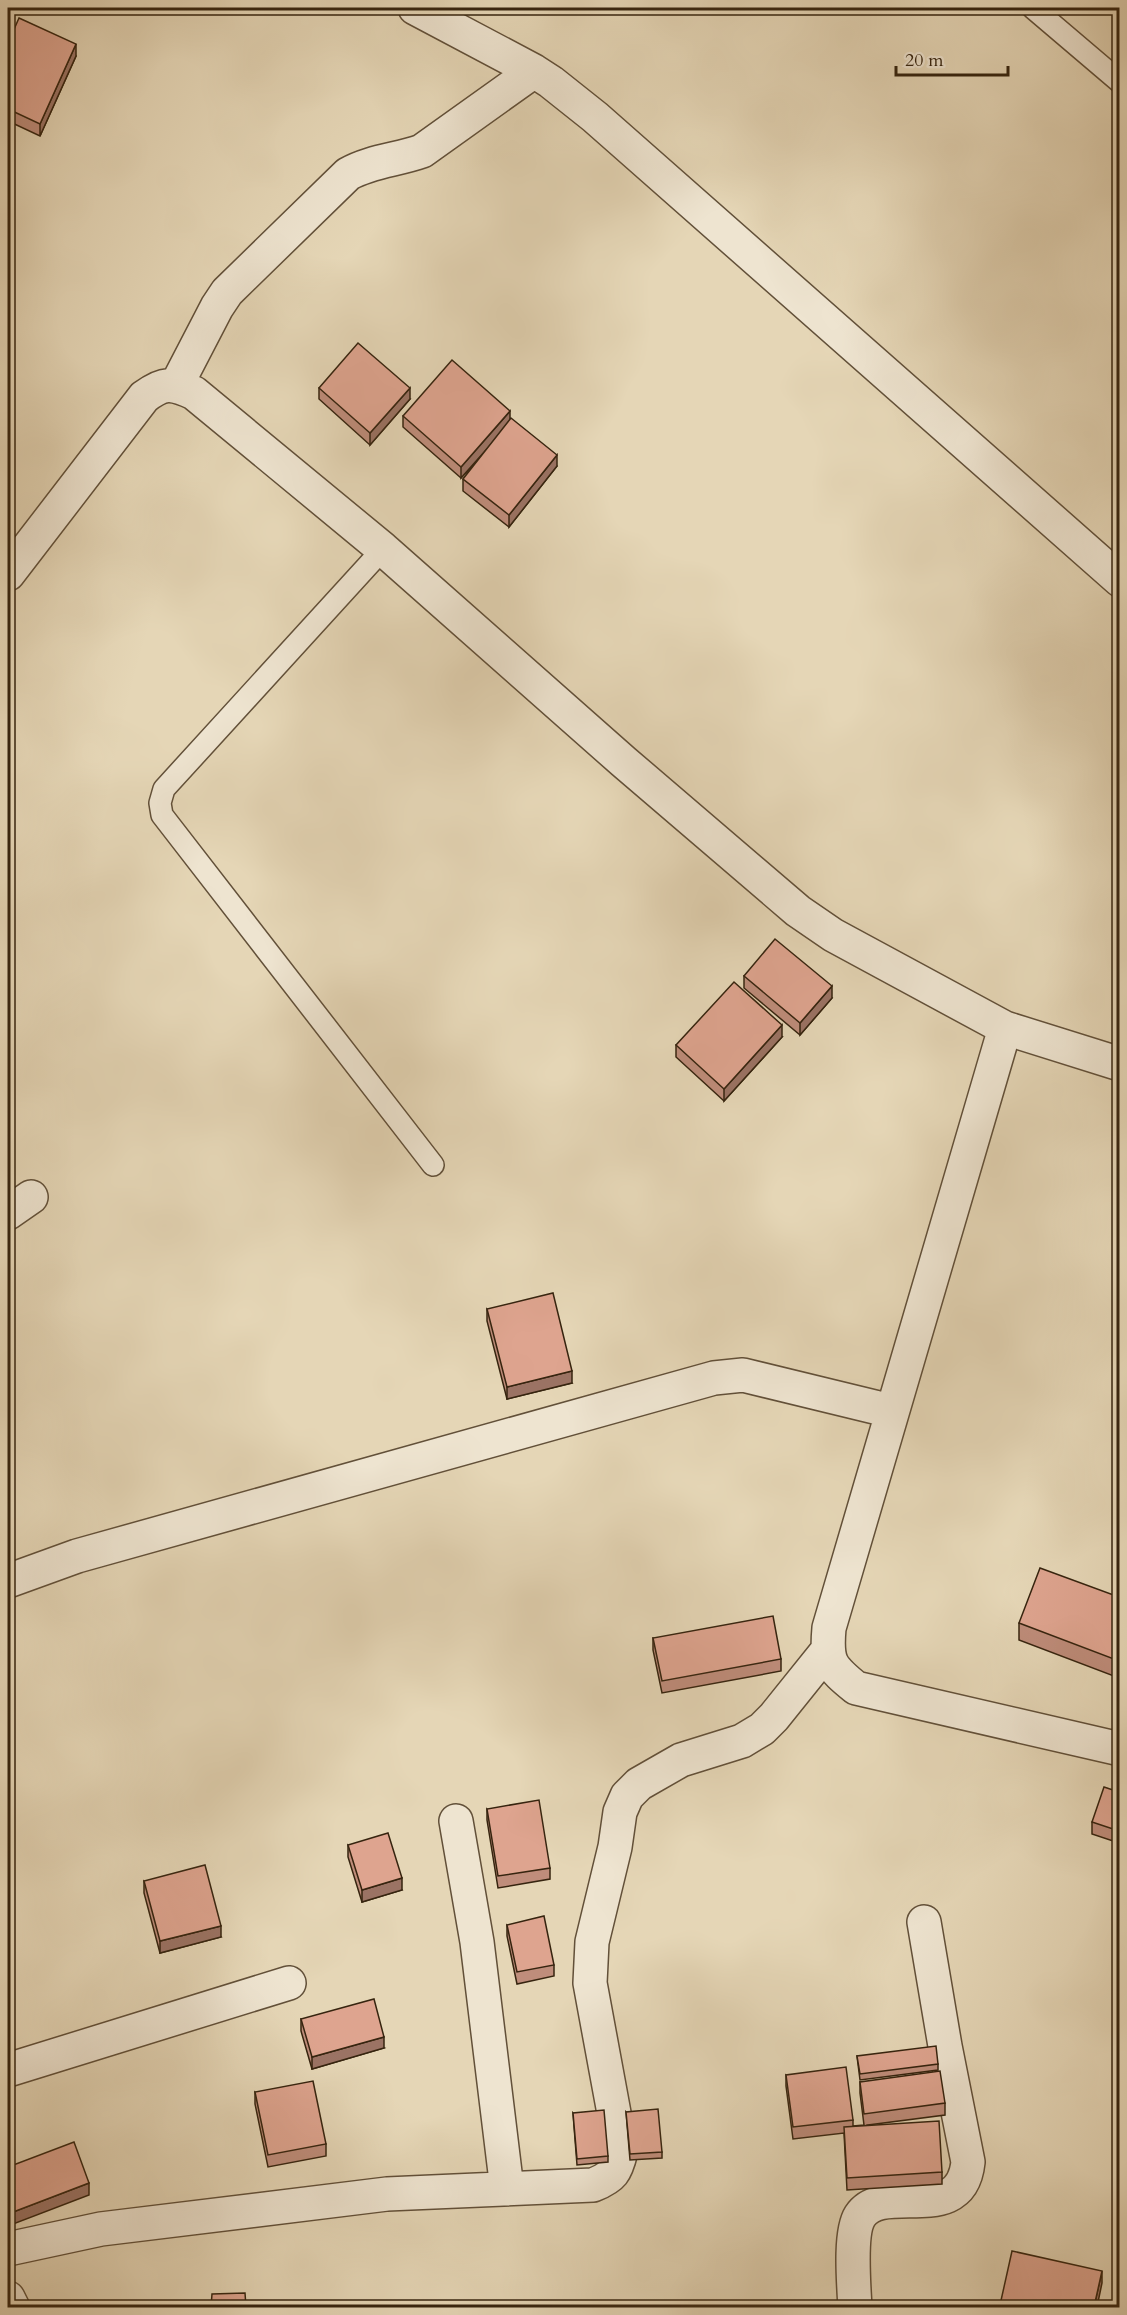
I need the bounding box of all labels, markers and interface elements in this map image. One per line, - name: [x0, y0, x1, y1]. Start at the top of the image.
- scale bar: [896, 39, 1008, 77]
- text: 20 m: [905, 48, 944, 73]

